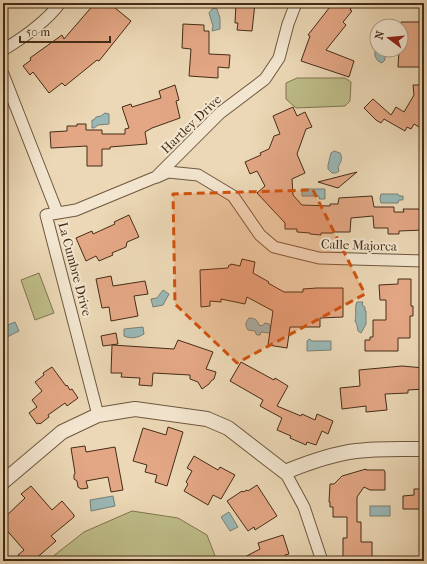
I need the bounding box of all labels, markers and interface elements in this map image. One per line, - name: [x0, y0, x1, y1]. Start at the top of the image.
- scale bar: [20, 18, 110, 44]
- north arrow: [369, 18, 409, 58]
- text: 50 m: [26, 25, 50, 39]
- text: N: [372, 29, 387, 41]
- street label: Hartley Drive: [158, 91, 225, 156]
- street label: La Cumbre Drive: [55, 220, 95, 318]
- street label: Calle Majorca: [321, 236, 398, 254]

